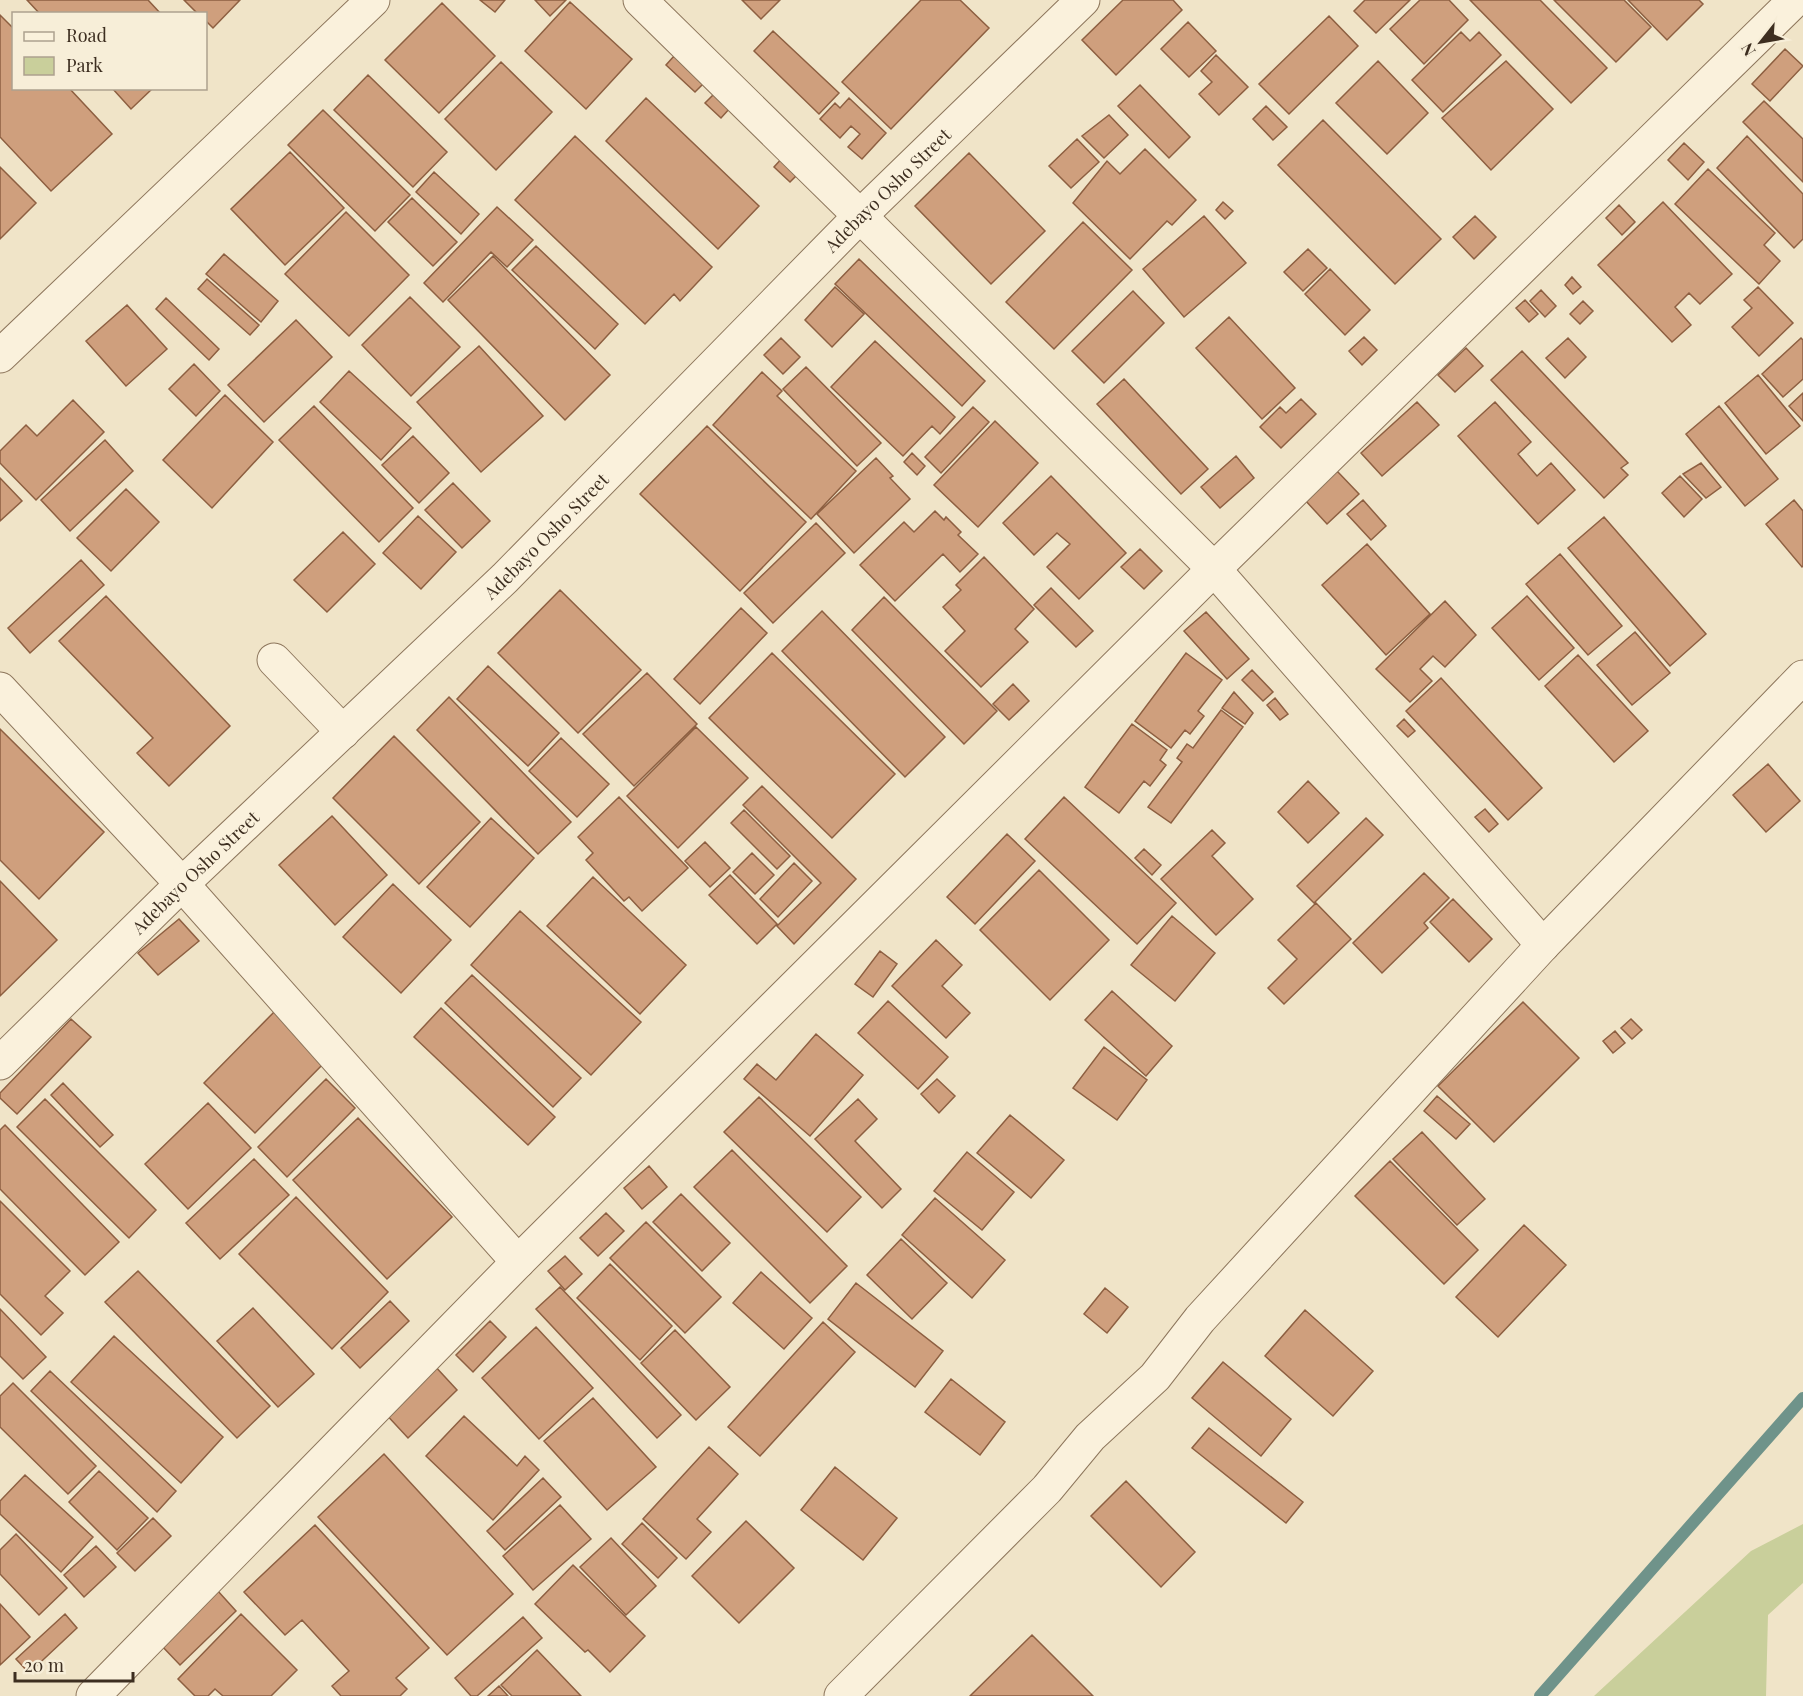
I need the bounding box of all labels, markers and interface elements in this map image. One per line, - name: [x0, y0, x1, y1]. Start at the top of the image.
- legend: [12, 12, 207, 90]
- north arrow: [1731, 12, 1791, 72]
- text: Road: [66, 23, 107, 47]
- text: N: [1736, 39, 1760, 60]
- text: Park: [66, 53, 103, 77]
- street label: Adebayo Osho Street: [818, 122, 956, 258]
- street label: Adebayo Osho Street: [478, 467, 614, 605]
- street label: Adebayo Osho Street: [126, 805, 265, 940]
- scale bar: [15, 1645, 134, 1683]
- text: 20 m: [24, 1653, 64, 1677]

